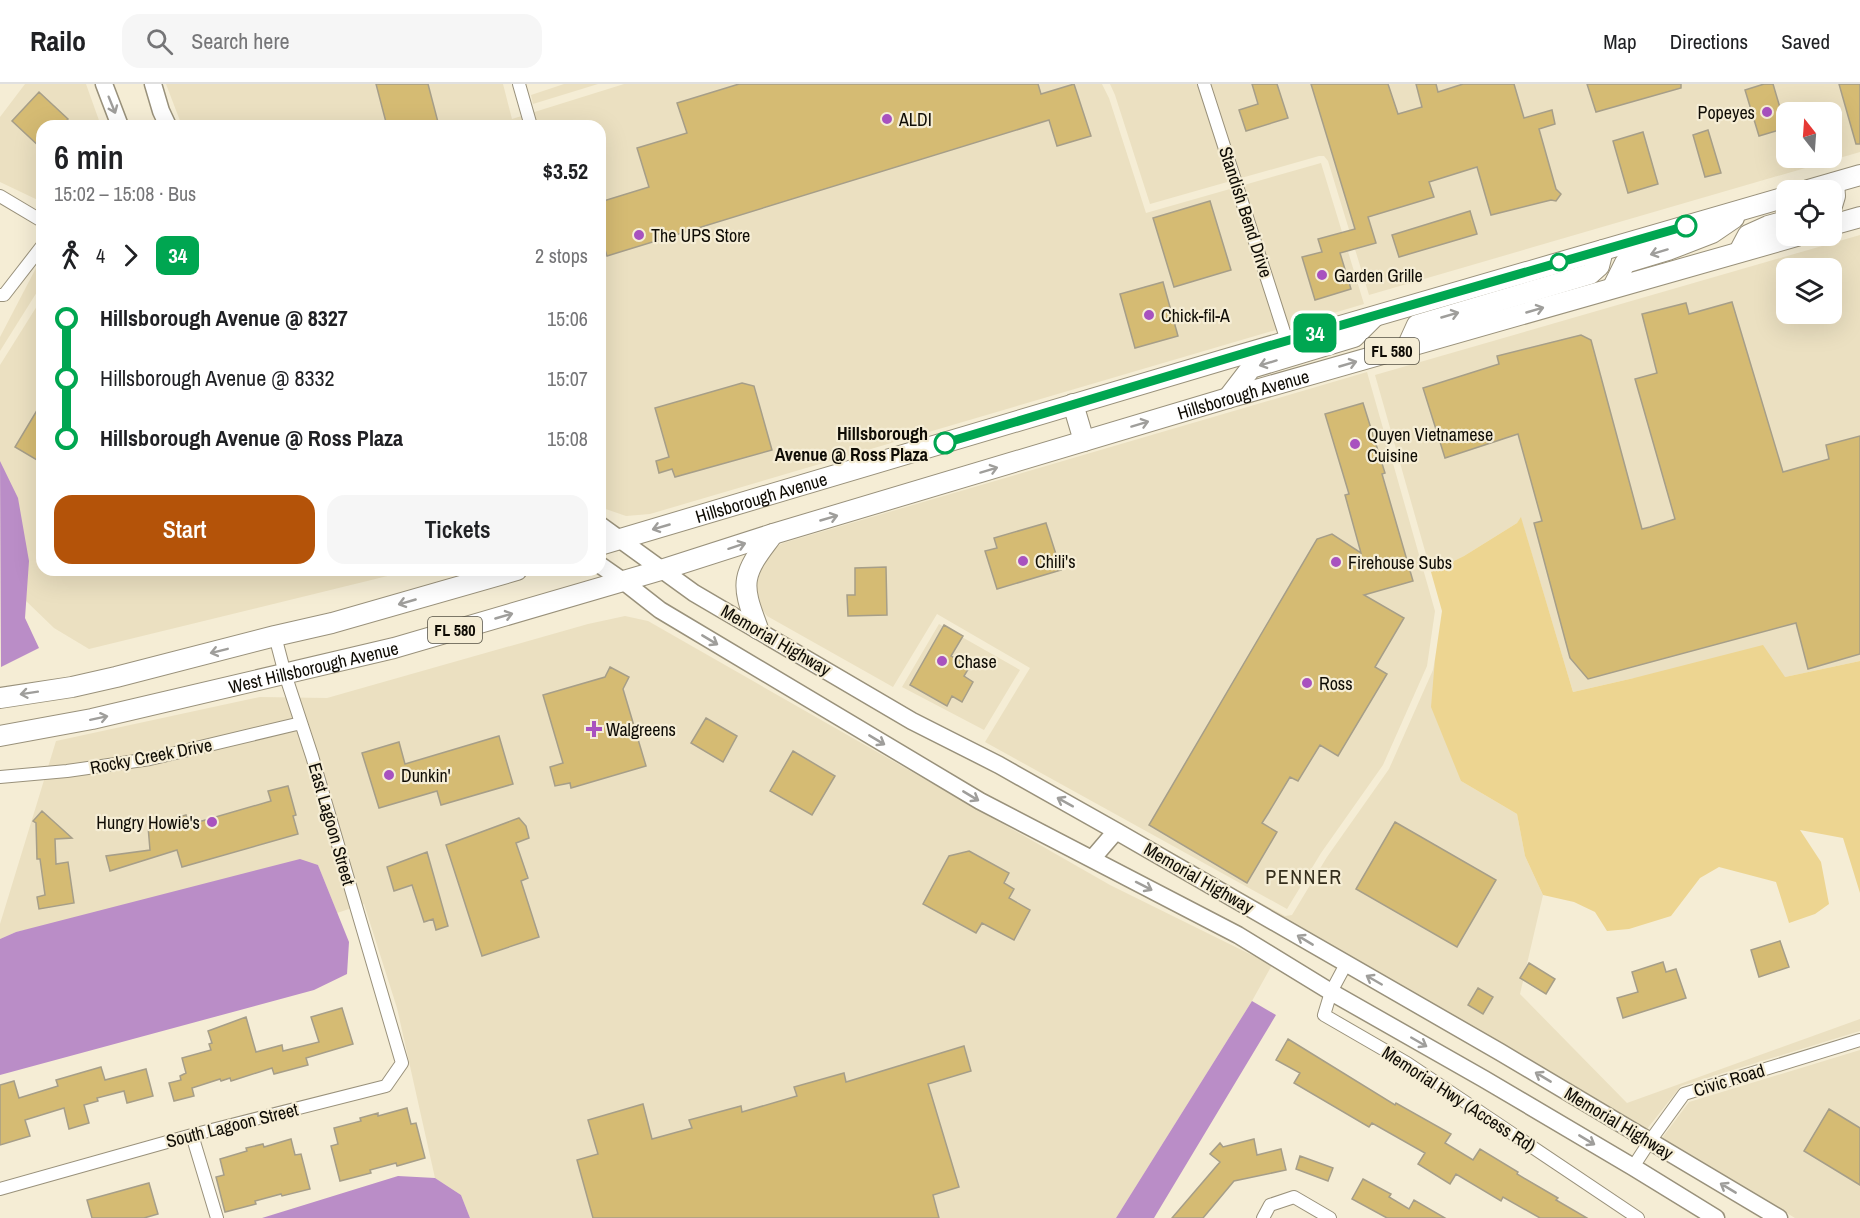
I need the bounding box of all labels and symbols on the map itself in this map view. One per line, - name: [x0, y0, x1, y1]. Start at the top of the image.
- one-way arrow: [107, 95, 118, 114]
- place label: Popeyes: [1698, 100, 1755, 125]
- north arrow: [1776, 102, 1842, 168]
- marker: Popeyes: [1760, 105, 1774, 119]
- place label: ALDI: [898, 107, 932, 132]
- marker: ALDI: [880, 112, 894, 126]
- street label: Standish Bend Drive: [1213, 143, 1279, 281]
- unlabelled marker: [1675, 215, 1697, 237]
- place label: The UPS Store: [651, 223, 750, 248]
- marker: The UPS Store: [632, 228, 646, 242]
- one-way arrow: [1650, 247, 1669, 258]
- unlabelled marker: [1550, 253, 1568, 271]
- place label: Garden Grille: [1334, 263, 1423, 288]
- marker: Garden Grille: [1315, 268, 1329, 282]
- place label: Chick-fil-A: [1161, 303, 1230, 328]
- one-way arrow: [1525, 304, 1544, 315]
- marker: Chick-fil-A: [1142, 308, 1156, 322]
- one-way arrow: [1440, 309, 1459, 320]
- line badge: 34: [1288, 314, 1342, 352]
- road number: FL 580: [1365, 338, 1419, 364]
- one-way arrow: [1259, 358, 1278, 369]
- one-way arrow: [1338, 358, 1357, 369]
- street label: Hillsborough Avenue: [1174, 363, 1312, 425]
- one-way arrow: [1130, 418, 1149, 429]
- place label: Hillsborough Avenue @ Ross Plaza: [775, 421, 929, 467]
- place label: Quyen Vietnamese Cuisine: [1367, 422, 1493, 468]
- marker: Hillsborough Avenue @ Ross Plaza: [934, 432, 956, 454]
- marker: Quyen Vietnamese Cuisine: [1348, 437, 1362, 451]
- one-way arrow: [979, 464, 998, 475]
- street label: Hillsborough Avenue: [692, 466, 830, 529]
- one-way arrow: [820, 512, 839, 523]
- one-way arrow: [652, 522, 671, 534]
- one-way arrow: [727, 539, 746, 550]
- place label: Chili's: [1035, 549, 1076, 574]
- place label: Firehouse Subs: [1348, 550, 1452, 575]
- marker: Chili's: [1016, 554, 1030, 568]
- marker: Firehouse Subs: [1329, 555, 1343, 569]
- one-way arrow: [398, 597, 417, 608]
- street label: Memorial Highway: [716, 598, 836, 682]
- one-way arrow: [494, 610, 513, 621]
- road number: FL 580: [428, 617, 482, 643]
- one-way arrow: [701, 634, 718, 646]
- street label: West Hillsborough Avenue: [226, 635, 401, 699]
- one-way arrow: [210, 645, 229, 657]
- place label: Chase: [954, 649, 997, 674]
- marker: Chase: [935, 654, 949, 668]
- place label: Ross: [1319, 671, 1353, 696]
- marker: Ross: [1300, 676, 1314, 690]
- one-way arrow: [19, 688, 39, 699]
- one-way arrow: [89, 712, 108, 723]
- place label: Walgreens: [606, 717, 676, 742]
- marker: Walgreens: [587, 722, 601, 736]
- street label: Rocky Creek Drive: [88, 732, 214, 780]
- one-way arrow: [868, 734, 885, 746]
- street label: East Lagoon Street: [303, 760, 361, 888]
- place label: Dunkin': [401, 763, 451, 788]
- marker: Dunkin': [382, 768, 396, 782]
- one-way arrow: [962, 791, 979, 803]
- one-way arrow: [1057, 796, 1075, 807]
- place label: Hungry Howie's: [96, 810, 200, 835]
- marker: Hungry Howie's: [205, 815, 219, 829]
- street label: Memorial Highway: [1139, 836, 1259, 920]
- district label: PENNER: [1265, 863, 1343, 890]
- one-way arrow: [1134, 881, 1152, 892]
- one-way arrow: [1297, 934, 1314, 946]
- one-way arrow: [1366, 974, 1383, 986]
- one-way arrow: [1410, 1036, 1427, 1048]
- street label: Memorial Hwy (Access Rd): [1377, 1040, 1541, 1158]
- street label: Civic Road: [1690, 1057, 1768, 1103]
- one-way arrow: [1535, 1071, 1552, 1083]
- street label: Memorial Highway: [1560, 1081, 1679, 1166]
- street label: South Lagoon Street: [163, 1096, 301, 1154]
- one-way arrow: [1578, 1134, 1595, 1146]
- one-way arrow: [1720, 1181, 1737, 1193]

